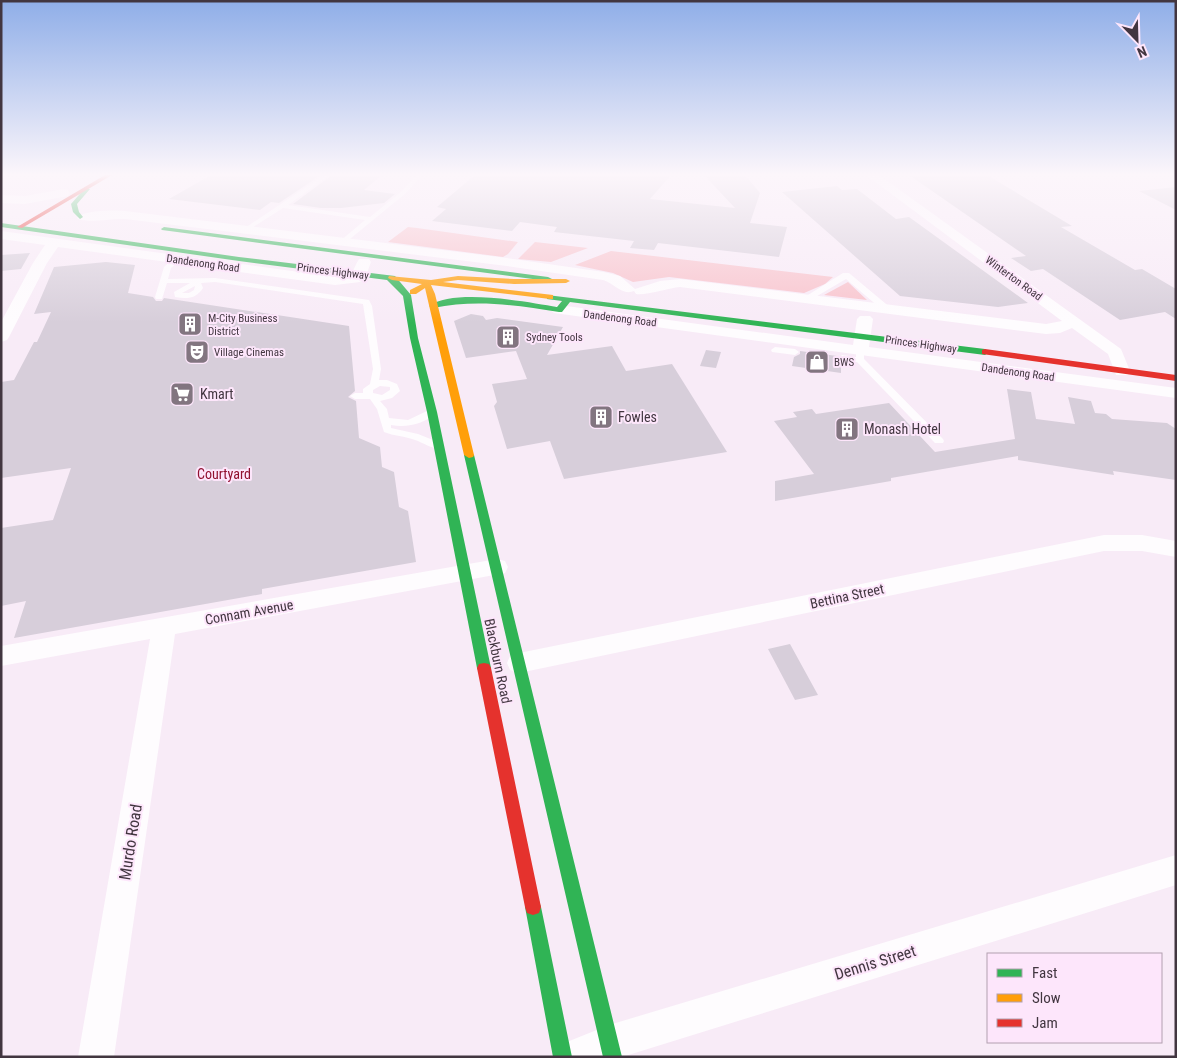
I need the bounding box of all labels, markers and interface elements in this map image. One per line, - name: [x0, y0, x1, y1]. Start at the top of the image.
- north arrow: [1112, 15, 1162, 65]
- text: N: [1135, 43, 1149, 61]
- street label: Dandenong Road: [166, 252, 240, 275]
- street label: Winterton Road: [983, 253, 1045, 303]
- street label: Princes Highway: [296, 261, 370, 282]
- street label: Dandenong Road: [583, 308, 657, 329]
- building icon: M-City Business District: [177, 311, 203, 337]
- place label: M-City Business District: [208, 312, 278, 338]
- building icon: Sydney Tools: [495, 324, 521, 350]
- place label: Sydney Tools: [526, 331, 583, 344]
- street label: Princes Highway: [884, 333, 958, 356]
- theatre icon: Village Cinemas: [184, 339, 210, 365]
- place label: Village Cinemas: [214, 346, 284, 359]
- shop icon: BWS: [804, 349, 830, 375]
- place label: BWS: [834, 356, 854, 369]
- street label: Dandenong Road: [981, 361, 1055, 384]
- supermarket icon: Kmart: [169, 381, 195, 407]
- place label: Kmart: [200, 386, 233, 402]
- building icon: Fowles: [588, 404, 614, 430]
- place label: Fowles: [618, 409, 657, 425]
- building icon: Monash Hotel: [834, 416, 860, 442]
- place label: Monash Hotel: [864, 421, 941, 437]
- park label: Courtyard: [197, 466, 251, 482]
- street label: Bettina Street: [809, 580, 885, 612]
- street label: Connam Avenue: [204, 596, 295, 628]
- street label: Blackburn Road: [481, 617, 515, 705]
- street label: Murdo Road: [115, 803, 146, 881]
- street label: Dennis Street: [832, 941, 918, 984]
- legend: [987, 953, 1162, 1043]
- text: Fast: [1032, 964, 1057, 982]
- text: Slow: [1032, 989, 1061, 1007]
- text: Jam: [1032, 1014, 1058, 1032]

